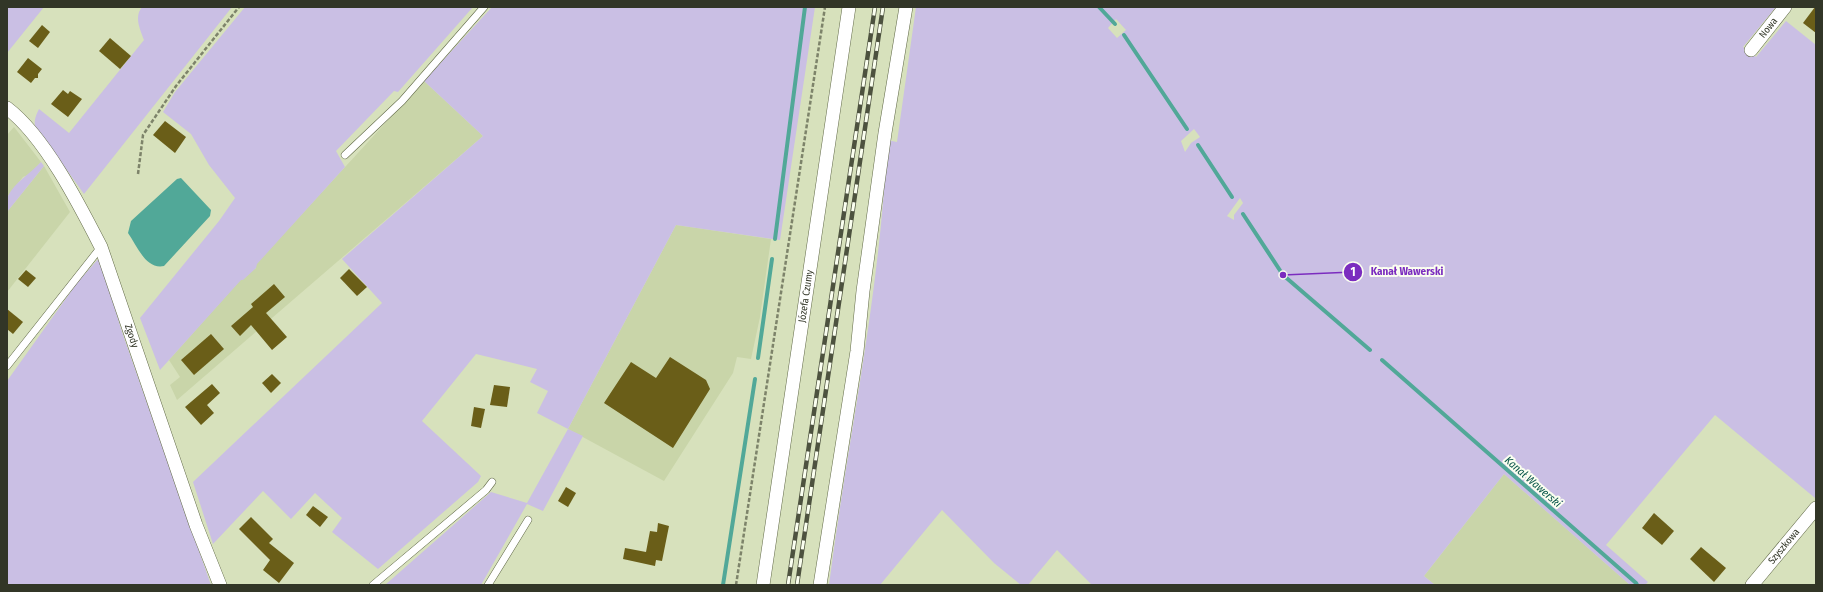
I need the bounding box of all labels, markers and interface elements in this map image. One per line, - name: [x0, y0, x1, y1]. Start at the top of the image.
- street label: Nowa: [1757, 15, 1780, 41]
- callout: Kanał Wawerski: [1343, 260, 1452, 283]
- text: 1: [1350, 265, 1356, 279]
- text: Kanał Wawerski: [1371, 265, 1444, 278]
- street label: Józefa Czumy: [796, 268, 816, 323]
- street label: Zgody: [122, 323, 141, 350]
- water label: Kanał Wawerski: [1502, 454, 1564, 510]
- street label: Szyszkowa: [1766, 526, 1802, 567]

